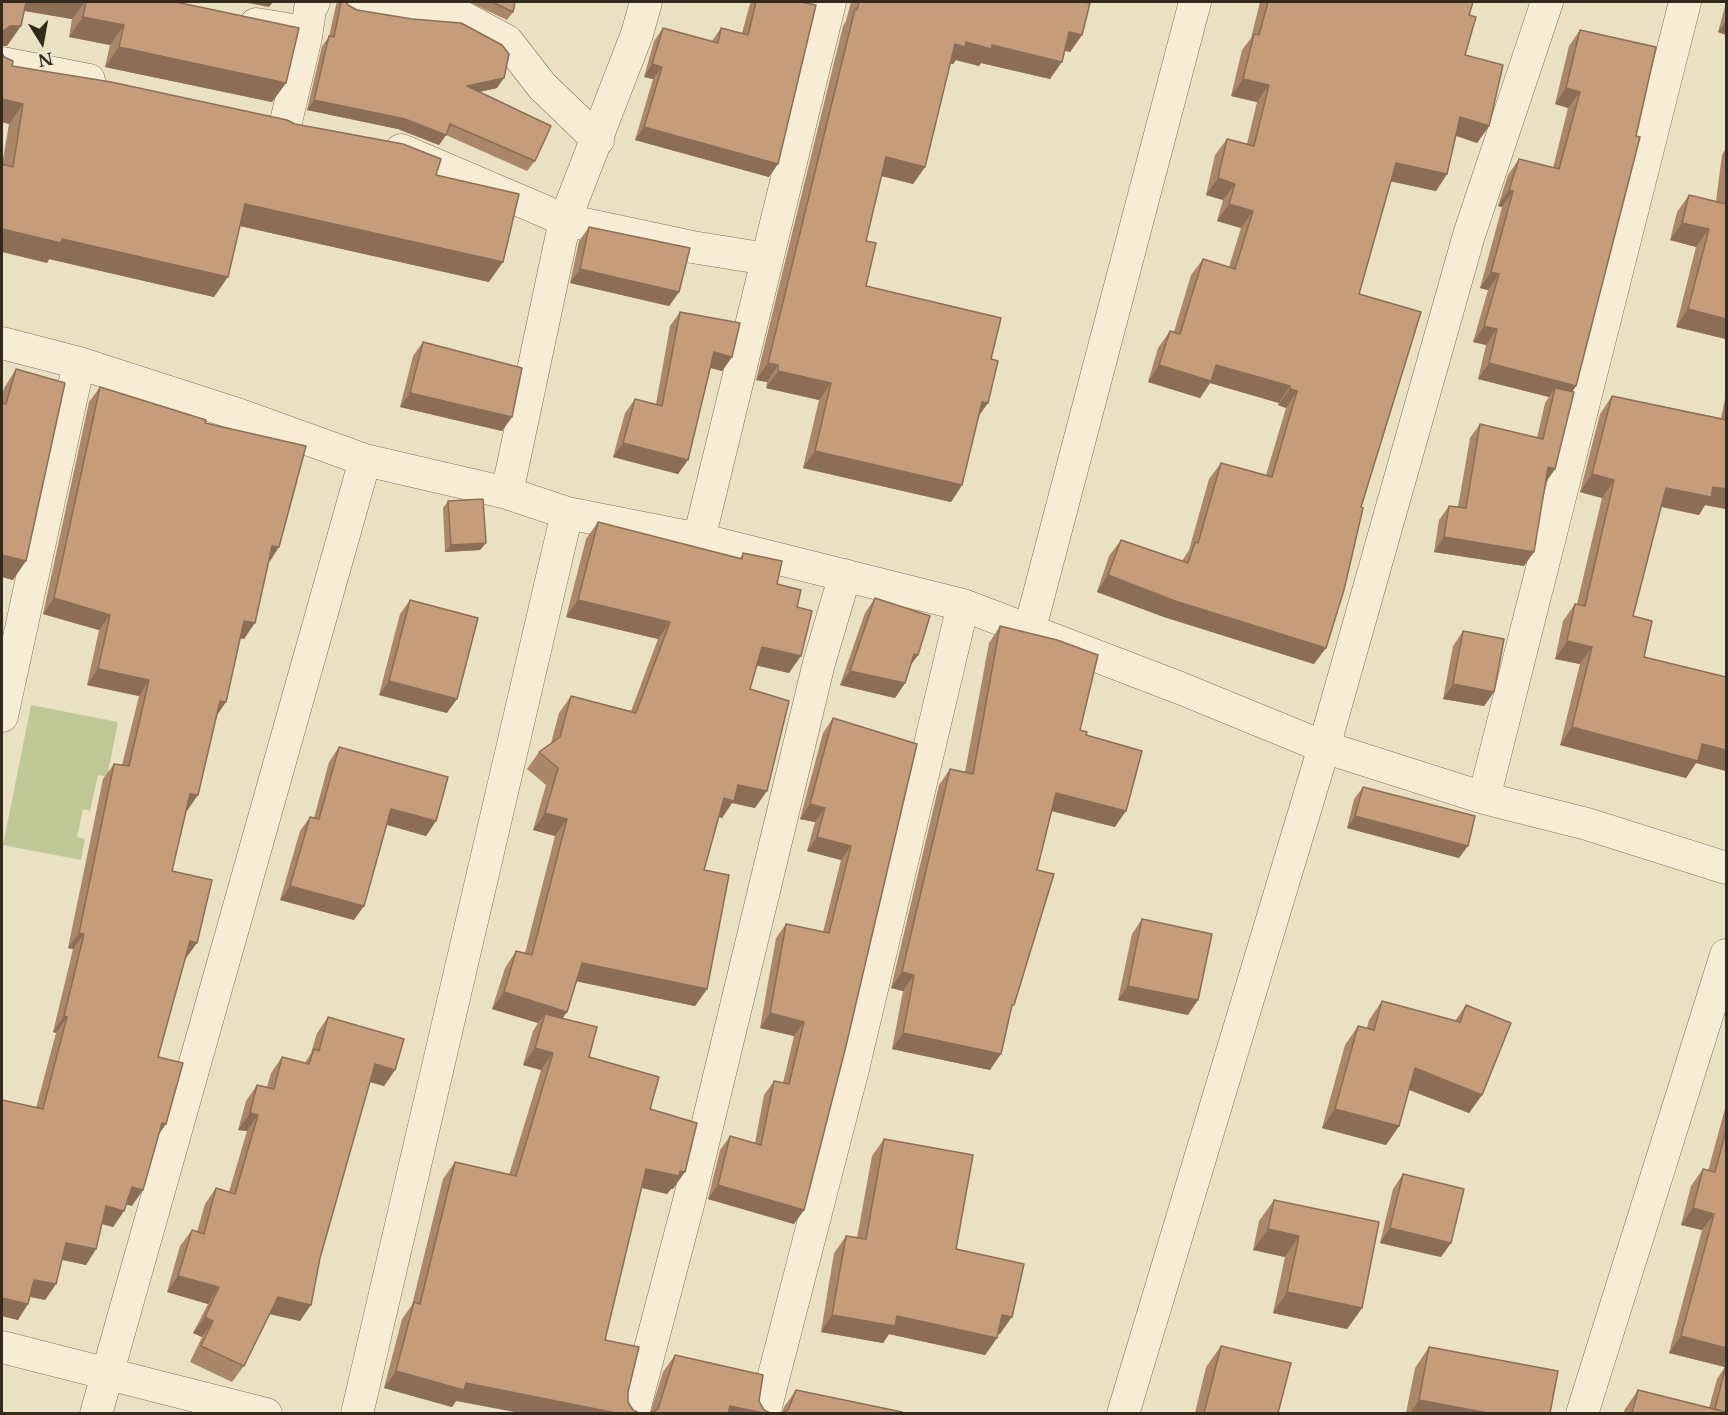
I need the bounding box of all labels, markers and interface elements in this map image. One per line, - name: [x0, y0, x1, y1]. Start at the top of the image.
- north arrow: [12, 12, 72, 72]
- text: N: [36, 48, 55, 71]

